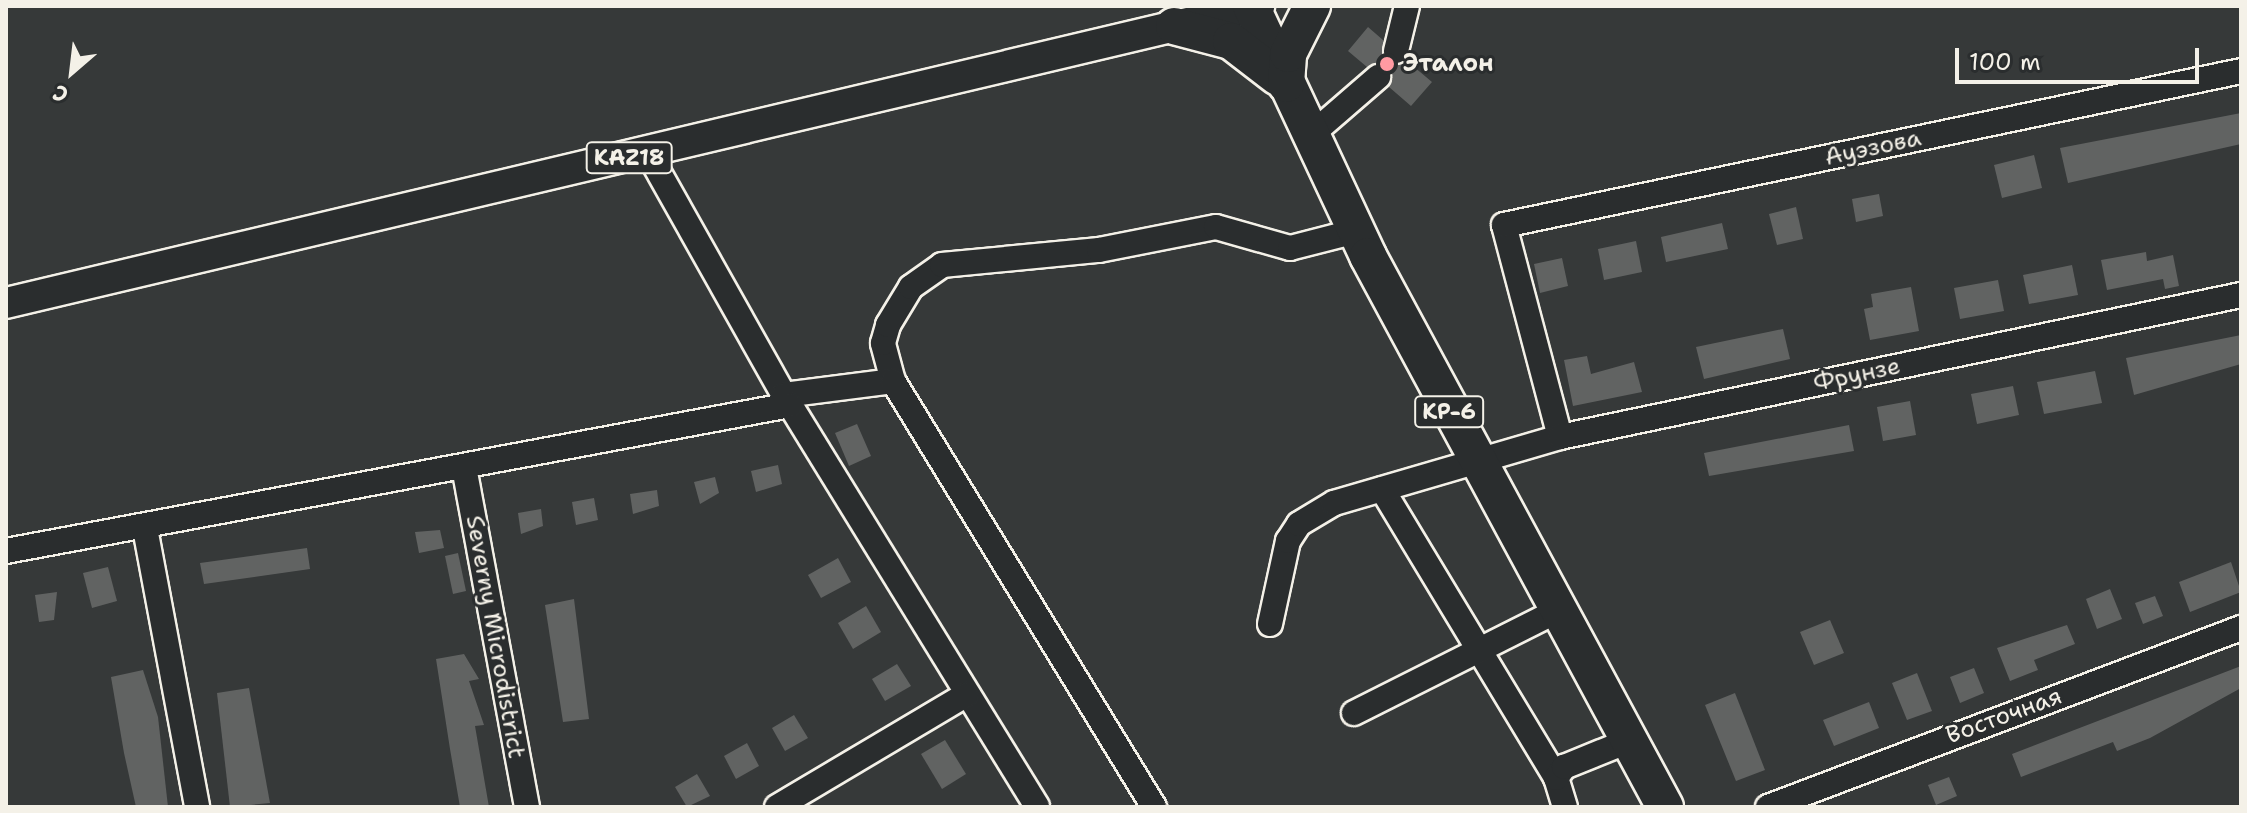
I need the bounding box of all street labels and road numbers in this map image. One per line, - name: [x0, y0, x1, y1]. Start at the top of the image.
- street label: Ауэзова: [1822, 124, 1924, 172]
- road number: KAZ18: [585, 140, 673, 176]
- street label: Фрунзе: [1811, 352, 1903, 398]
- road number: KP-6: [1413, 394, 1485, 430]
- street label: Severny Microdistrict: [459, 513, 531, 761]
- street label: Восточная: [1942, 682, 2066, 750]

